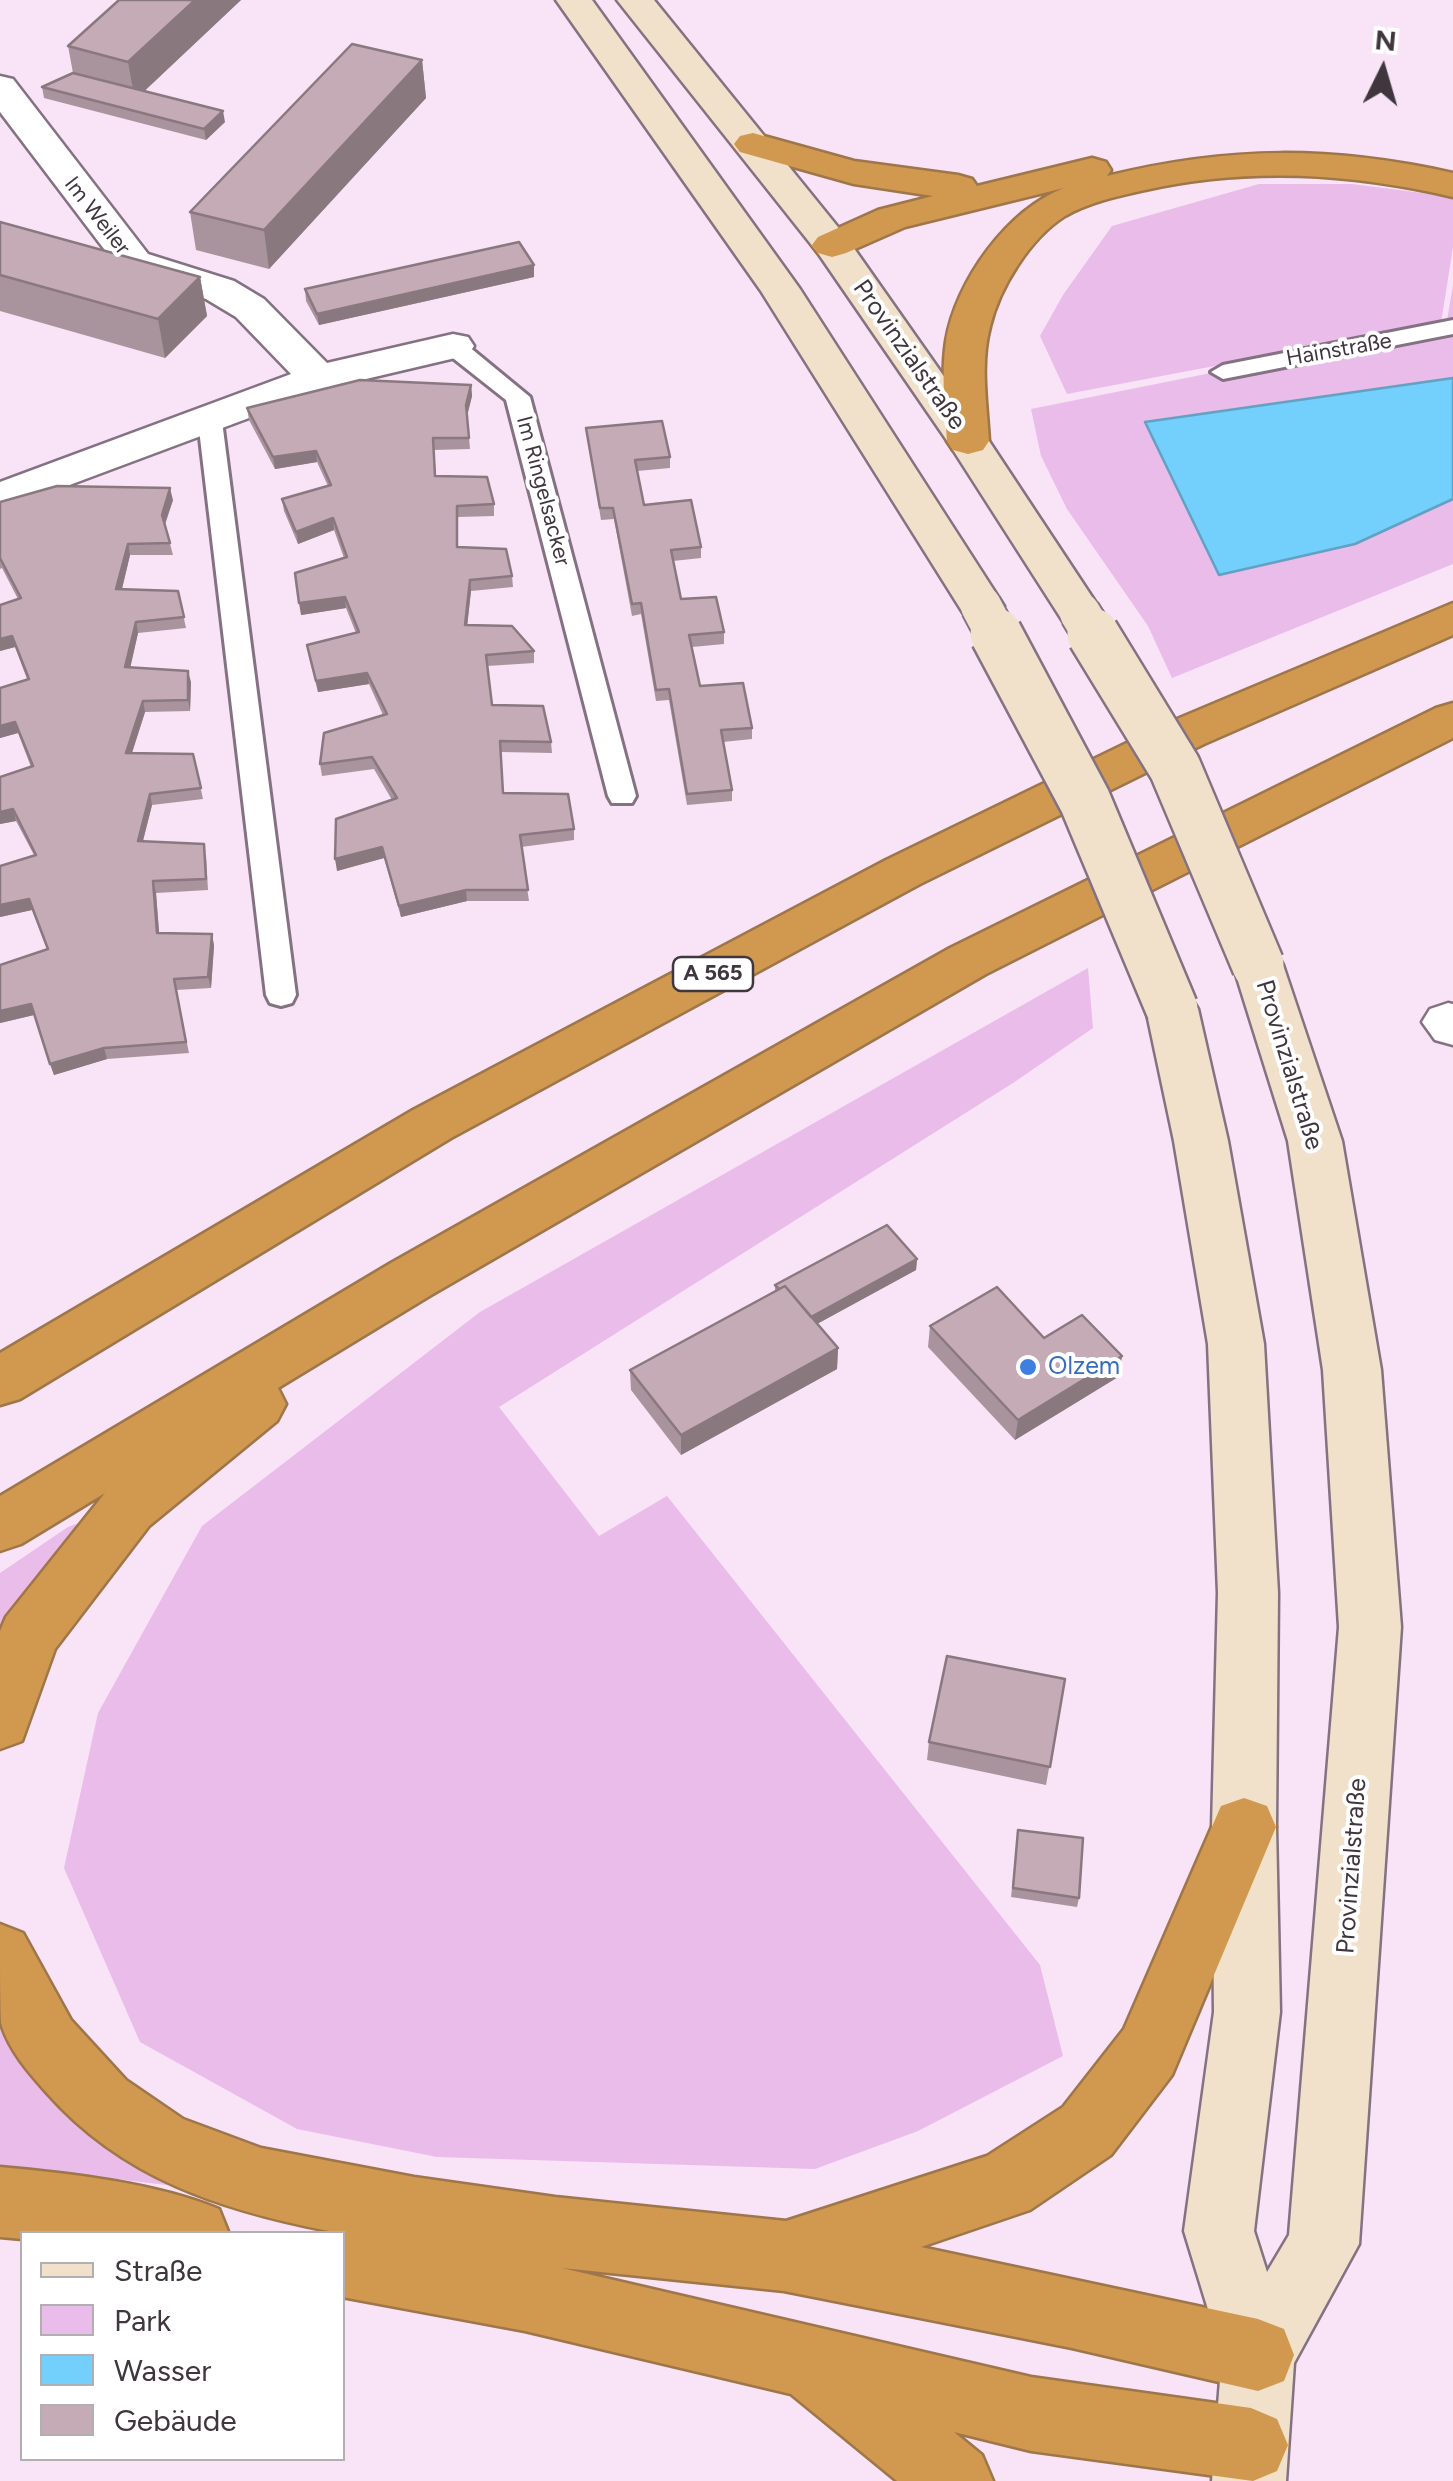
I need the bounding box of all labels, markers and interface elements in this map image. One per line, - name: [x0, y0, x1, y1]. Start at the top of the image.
- north arrow: [1333, 20, 1433, 120]
- text: N: [1373, 22, 1398, 58]
- street label: Im Weiler: [58, 172, 136, 260]
- street label: Provinzialstraße: [846, 274, 972, 436]
- street label: Hainstraße: [1284, 328, 1394, 372]
- street label: Im Ringelsacker: [510, 413, 576, 569]
- road number: A 565: [673, 957, 753, 991]
- street label: Provinzialstraße: [1249, 976, 1329, 1154]
- place label: Olzem: [1048, 1352, 1120, 1382]
- marker: Olzem: [1017, 1356, 1039, 1378]
- street label: Provinzialstraße: [1331, 1777, 1373, 1955]
- legend: [20, 2231, 345, 2461]
- text: Straße: [114, 2252, 203, 2289]
- text: Park: [114, 2302, 171, 2339]
- text: Wasser: [114, 2352, 211, 2389]
- text: Gebäude: [114, 2402, 237, 2439]

